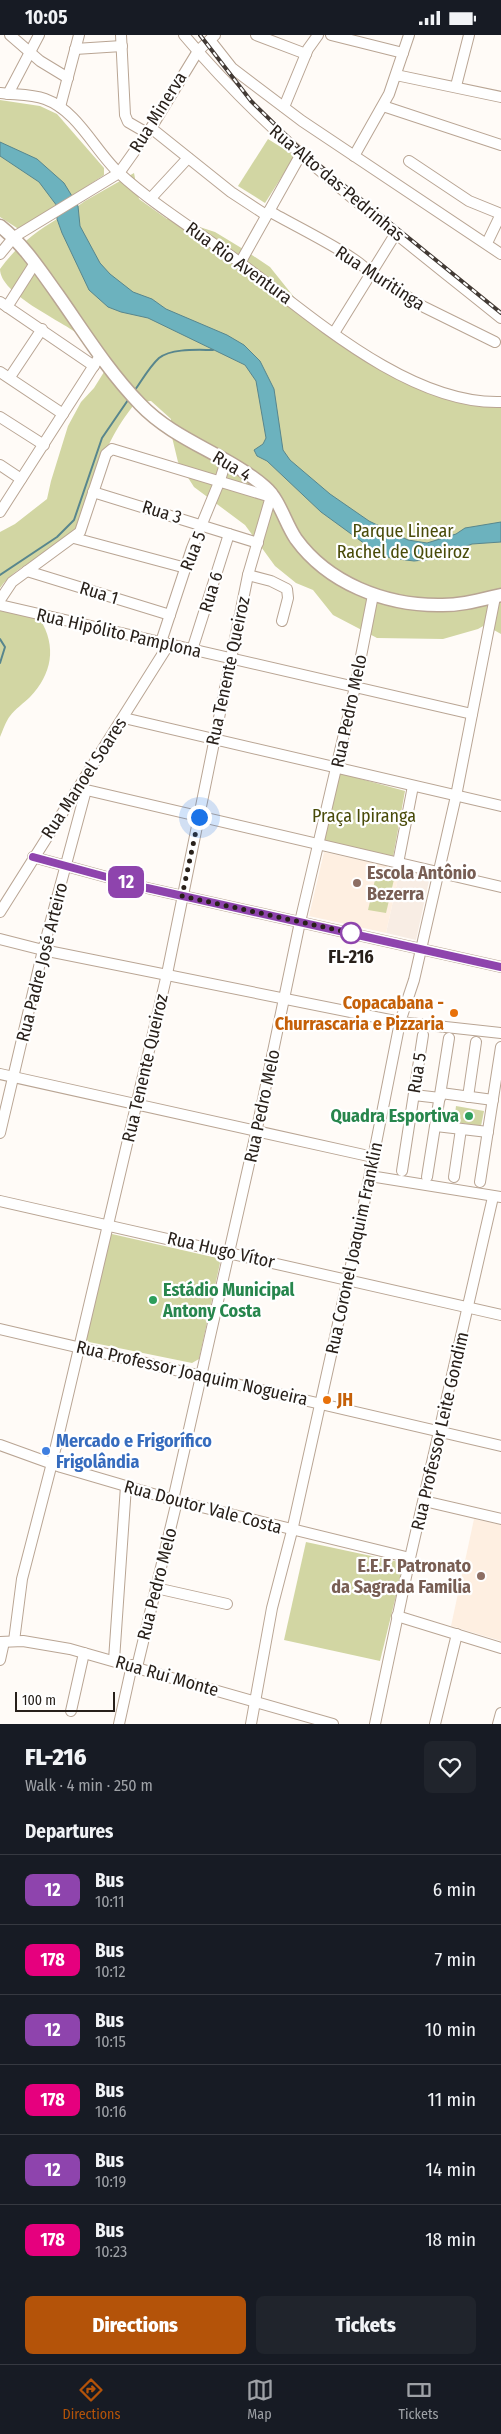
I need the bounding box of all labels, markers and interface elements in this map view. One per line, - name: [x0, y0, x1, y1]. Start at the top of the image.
- text: 10:05: [25, 6, 67, 29]
- street label: Rua Minerva: [125, 68, 191, 156]
- street label: Rua Alto das Pedrinhas: [265, 120, 409, 246]
- street label: Rua Rio Aventura: [182, 217, 297, 309]
- street label: Rua Muritinga: [331, 241, 429, 315]
- street label: Rua 4: [209, 446, 255, 486]
- street label: Rua 3: [139, 496, 185, 528]
- park label: Parque Linear Rachel de Queiroz: [337, 520, 469, 563]
- street label: Rua 5: [175, 528, 211, 574]
- street label: Rua 6: [194, 569, 228, 615]
- street label: Rua 1: [77, 577, 121, 609]
- street label: Rua Tenente Queiroz: [201, 595, 255, 747]
- street label: Rua Hipólito Pamplona: [34, 603, 204, 663]
- street label: Rua Pedro Melo: [326, 652, 372, 770]
- street label: Rua Manoel Soares: [37, 713, 132, 843]
- your location: [187, 805, 212, 830]
- park label: Praça Ipiranga: [312, 805, 416, 827]
- place label: Escola Antônio Bezerra: [367, 862, 477, 905]
- line badge: 12: [104, 866, 148, 898]
- text: 12: [118, 871, 134, 893]
- marker: Escola Antônio Bezerra: [351, 877, 363, 889]
- street label: Rua Padre José Arteiro: [12, 880, 72, 1044]
- marker: FL-216: [340, 922, 362, 944]
- place label: FL-216: [328, 946, 374, 968]
- street label: Rua Tenente Queiroz: [117, 992, 173, 1144]
- place label: Copacabana - Churrascaria e Pizzaria: [275, 992, 444, 1035]
- marker: Copacabana - Churrascaria e Pizzaria: [448, 1007, 460, 1019]
- street label: Rua Pedro Melo: [239, 1047, 285, 1165]
- street label: Rua 5: [403, 1051, 431, 1095]
- place label: Quadra Esportiva: [330, 1105, 459, 1127]
- marker: Quadra Esportiva: [463, 1110, 475, 1122]
- street label: Rua Coronel Joaquim Franklin: [321, 1140, 387, 1356]
- street label: Rua Hugo Vítor: [165, 1227, 278, 1273]
- place label: Estádio Municipal Antony Costa: [162, 1279, 295, 1322]
- marker: Estádio Municipal Antony Costa: [147, 1294, 159, 1306]
- street label: Rua Professor Leite Gondim: [406, 1330, 474, 1532]
- street label: Rua Professor Joaquim Nogueira: [74, 1336, 310, 1410]
- place label: JH: [336, 1389, 353, 1411]
- marker: JH: [321, 1394, 333, 1406]
- place label: Mercado e Frigorífico Frigolândia: [56, 1430, 212, 1473]
- marker: Mercado e Frigorífico Frigolândia: [40, 1445, 52, 1457]
- street label: Rua Doutor Vale Costa: [122, 1475, 285, 1539]
- street label: Rua Pedro Melo: [132, 1526, 182, 1642]
- place label: E.E.F. Patronato da Sagrada Familia: [331, 1555, 471, 1598]
- marker: E.E.F. Patronato da Sagrada Familia: [475, 1570, 487, 1582]
- street label: Rua Rui Monte: [113, 1651, 221, 1701]
- scale bar: [15, 1689, 115, 1712]
- text: 100 m: [22, 1692, 56, 1709]
- button: heart: [424, 1741, 476, 1793]
- text: FL-216: [25, 1743, 87, 1771]
- text: Walk · 4 min · 250 m: [25, 1776, 153, 1795]
- text: Departures: [25, 1820, 113, 1843]
- text: Bus: [95, 1869, 124, 1892]
- text: 6 min: [433, 1878, 476, 1901]
- text: 12: [45, 1879, 60, 1901]
- text: 10:11: [95, 1892, 125, 1911]
- text: Bus: [95, 1939, 124, 1962]
- text: 7 min: [434, 1948, 476, 1971]
- text: 178: [40, 1949, 65, 1971]
- text: 10:12: [95, 1962, 126, 1981]
- text: Bus: [95, 2009, 124, 2032]
- text: 10 min: [425, 2018, 476, 2041]
- text: 12: [45, 2019, 60, 2041]
- text: 10:15: [95, 2032, 126, 2051]
- text: Bus: [95, 2079, 124, 2102]
- text: 11 min: [428, 2088, 476, 2111]
- text: 178: [40, 2089, 65, 2111]
- text: 10:16: [95, 2102, 127, 2121]
- text: Bus: [95, 2149, 124, 2172]
- text: 14 min: [426, 2158, 476, 2181]
- text: 12: [45, 2159, 60, 2181]
- text: 10:19: [95, 2172, 126, 2191]
- text: Bus: [95, 2219, 124, 2242]
- text: 18 min: [425, 2228, 476, 2251]
- text: 178: [40, 2229, 65, 2251]
- text: 10:23: [95, 2242, 127, 2261]
- button: Directions: [25, 2296, 246, 2354]
- button: Tickets: [256, 2296, 476, 2354]
- tab: Directions: [63, 2376, 120, 2423]
- tab: Map: [246, 2376, 274, 2423]
- tab: Tickets: [399, 2376, 438, 2423]

